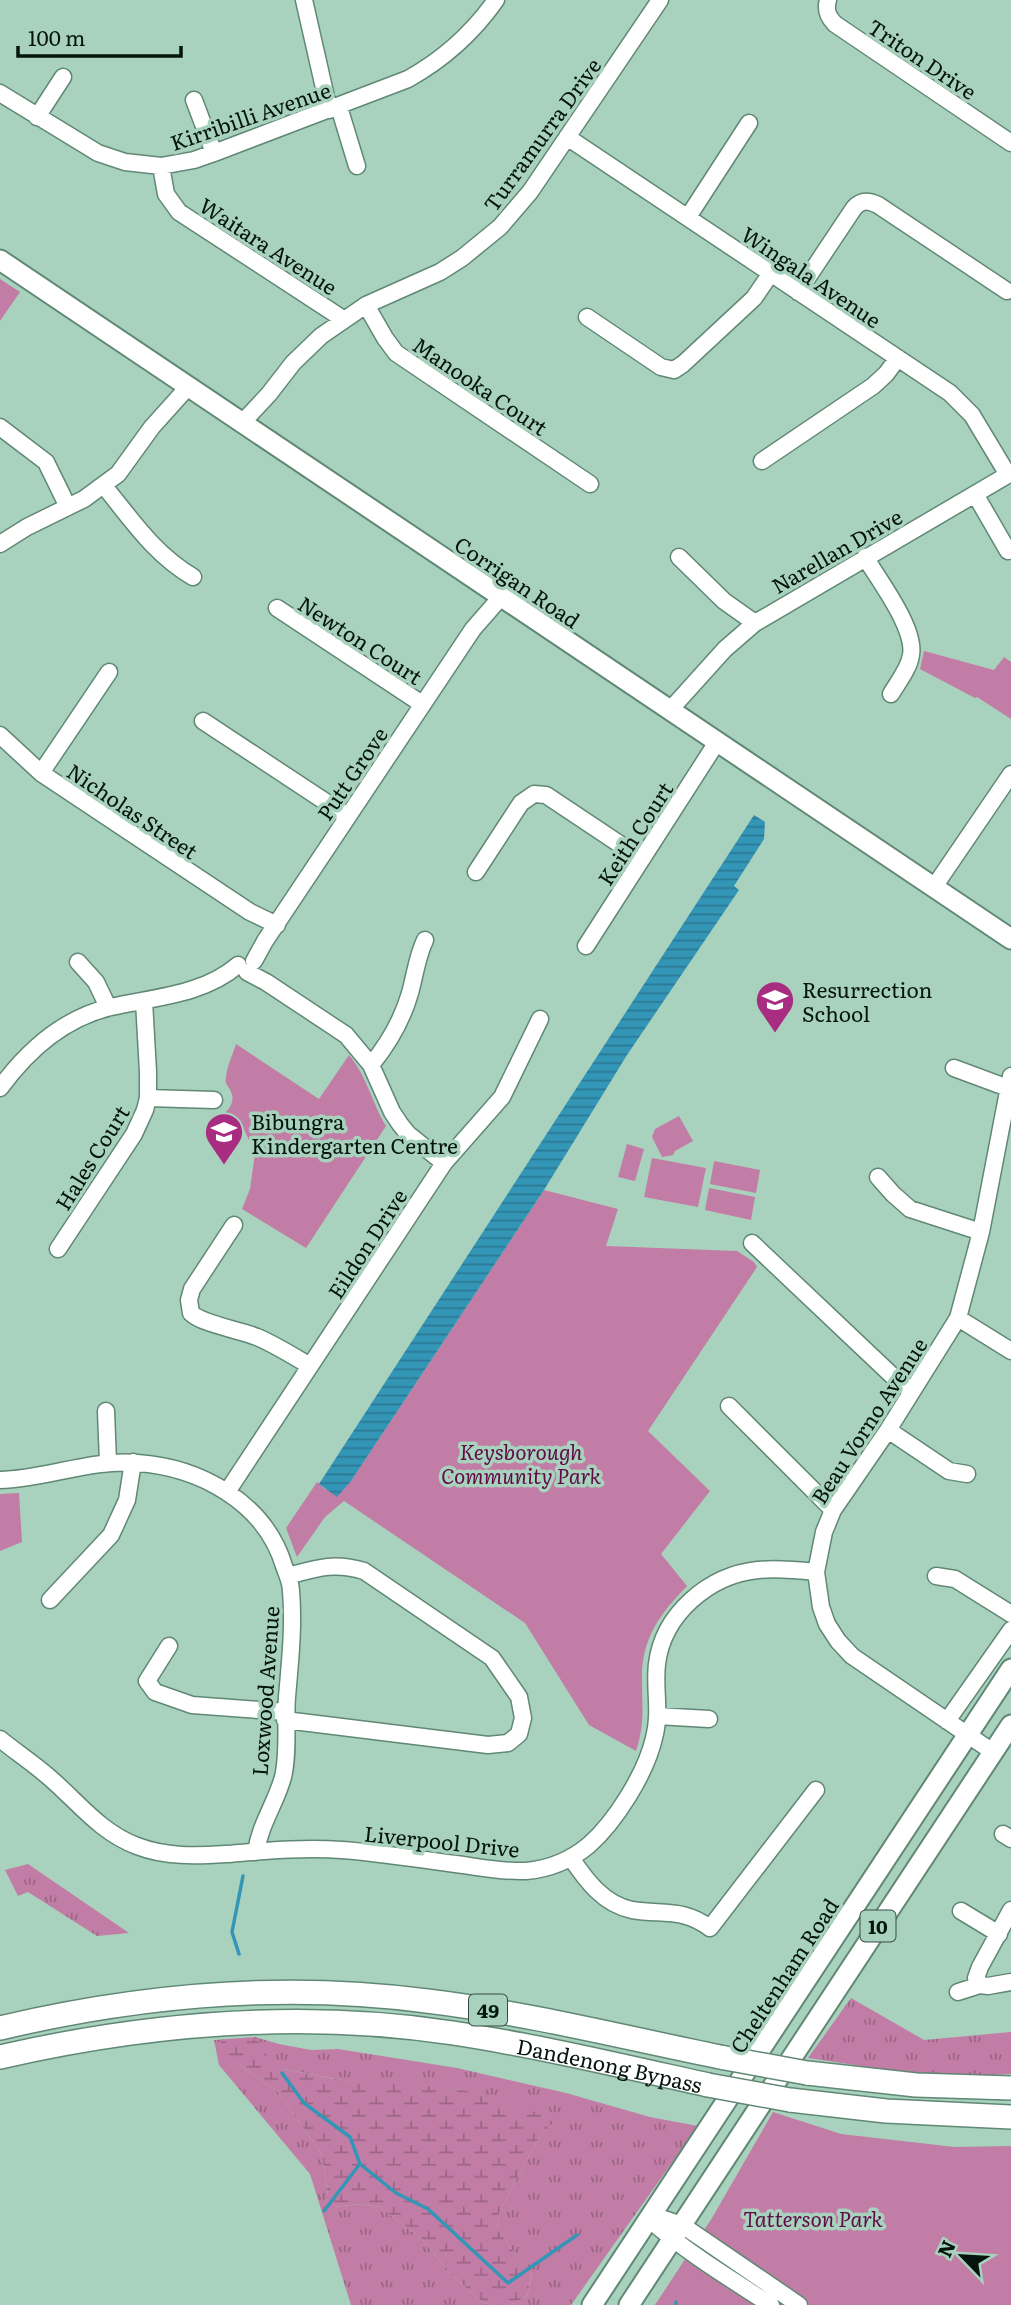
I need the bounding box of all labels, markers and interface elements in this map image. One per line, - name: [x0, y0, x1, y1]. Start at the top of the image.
- street label: Triton Drive: [862, 10, 984, 106]
- scale bar: [18, 14, 180, 58]
- text: 100 m: [28, 21, 85, 52]
- street label: Turramurra Drive: [475, 51, 607, 217]
- street label: Kirribilli Avenue: [166, 73, 335, 157]
- street label: Waitara Avenue: [194, 189, 344, 301]
- street label: Wingala Avenue: [736, 218, 888, 334]
- street label: Manooka Court: [407, 328, 555, 442]
- street label: Narellan Drive: [765, 500, 907, 600]
- street label: Corrigan Road: [449, 528, 587, 635]
- street label: Newton Court: [293, 587, 430, 691]
- street label: Putt Grove: [308, 720, 394, 826]
- street label: Nicholas Street: [61, 755, 205, 866]
- street label: Keith Court: [589, 775, 679, 891]
- place label: Resurrection School: [802, 973, 932, 1028]
- school or university icon: Resurrection School: [754, 979, 796, 1034]
- street label: Hales Court: [46, 1098, 136, 1216]
- place label: Bibungra Kindergarten Centre: [251, 1105, 458, 1160]
- school or university icon: Bibungra Kindergarten Centre: [203, 1111, 245, 1166]
- street label: Eildon Drive: [319, 1182, 413, 1304]
- street label: Beau Vorno Avenue: [803, 1331, 933, 1509]
- park label: Keysborough Community Park: [441, 1435, 602, 1490]
- street label: Loxwood Avenue: [243, 1605, 285, 1777]
- street label: Liverpool Drive: [363, 1816, 521, 1864]
- street label: Cheltenham Road: [721, 1891, 845, 2059]
- road number: 10: [860, 1910, 896, 1942]
- road number: 49: [469, 1994, 507, 2026]
- street label: Dandenong Bypass: [514, 2029, 705, 2099]
- park label: Tatterson Park: [743, 2202, 883, 2233]
- north arrow: [927, 2221, 997, 2291]
- text: N: [930, 2235, 962, 2262]

